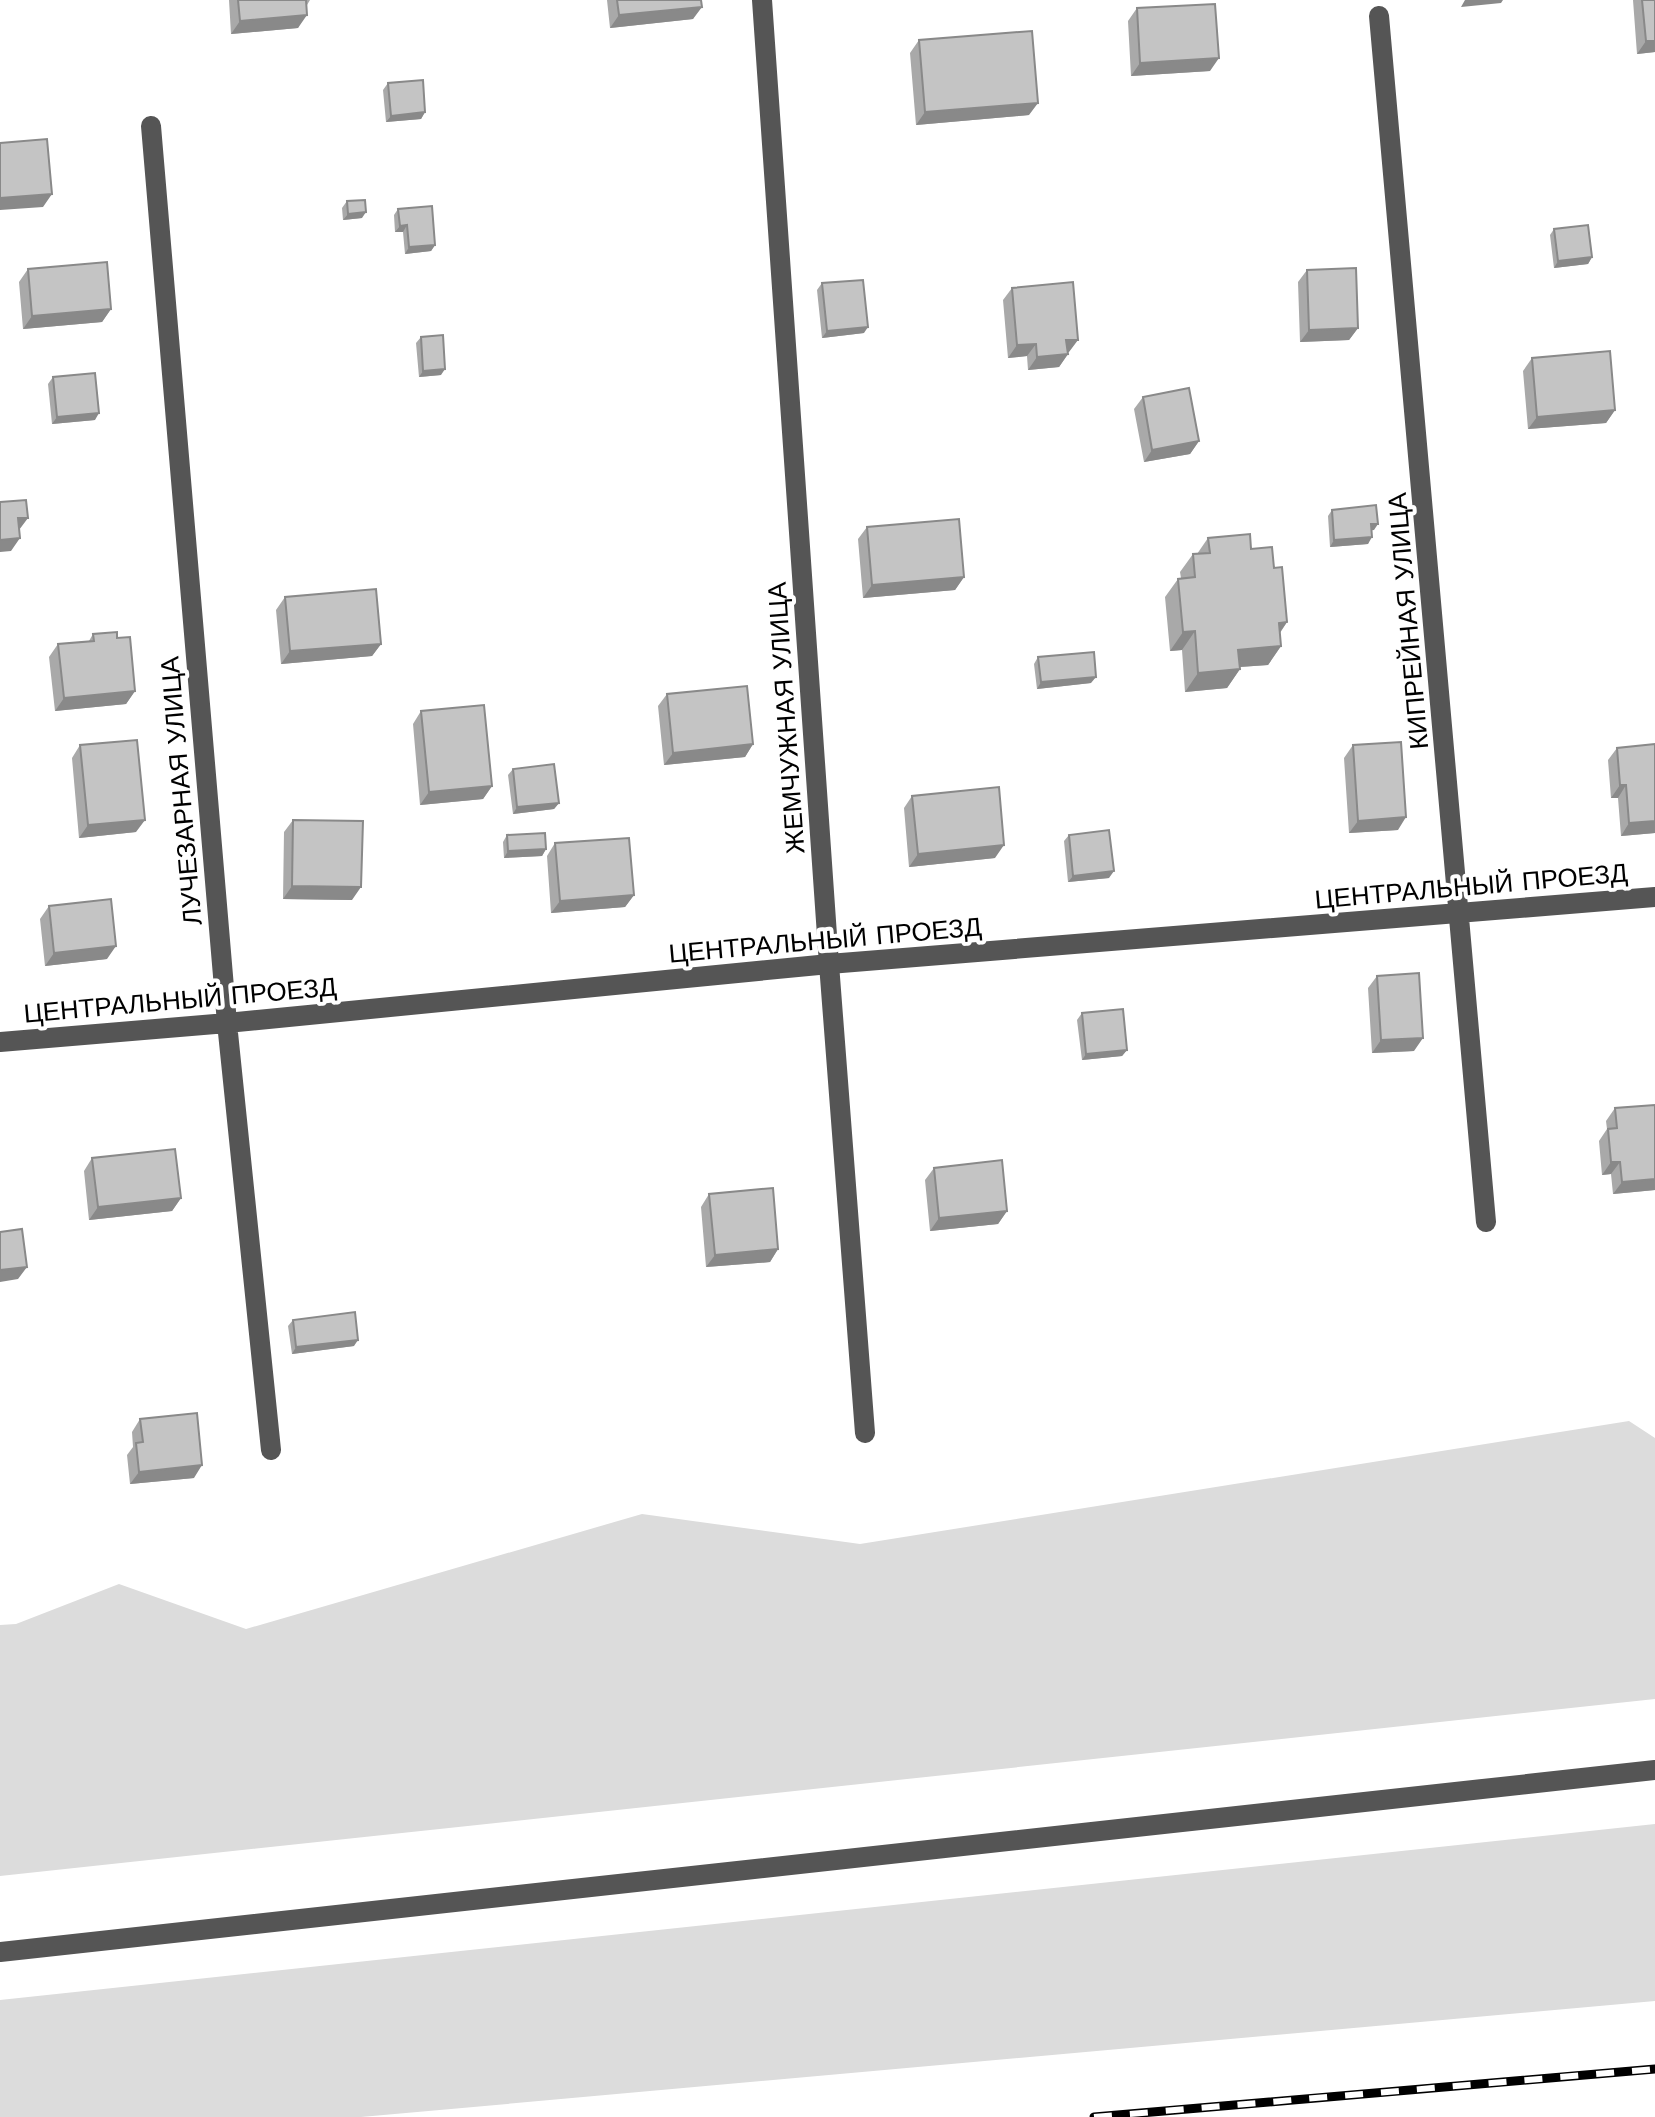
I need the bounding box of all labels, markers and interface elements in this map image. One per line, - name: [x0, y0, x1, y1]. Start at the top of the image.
- street label: КИПРЕЙНАЯ УЛИЦА: [1382, 491, 1434, 751]
- street label: ЖЕМЧУЖНАЯ УЛИЦА: [761, 580, 810, 855]
- street label: ЛУЧЕЗАРНАЯ УЛИЦА: [154, 655, 208, 927]
- street label: ЦЕНТРАЛЬНЫЙ ПРОЕЗД: [1313, 857, 1629, 915]
- street label: ЦЕНТРАЛЬНЫЙ ПРОЕЗД: [667, 911, 983, 969]
- street label: ЦЕНТРАЛЬНЫЙ ПРОЕЗД: [22, 971, 338, 1029]

